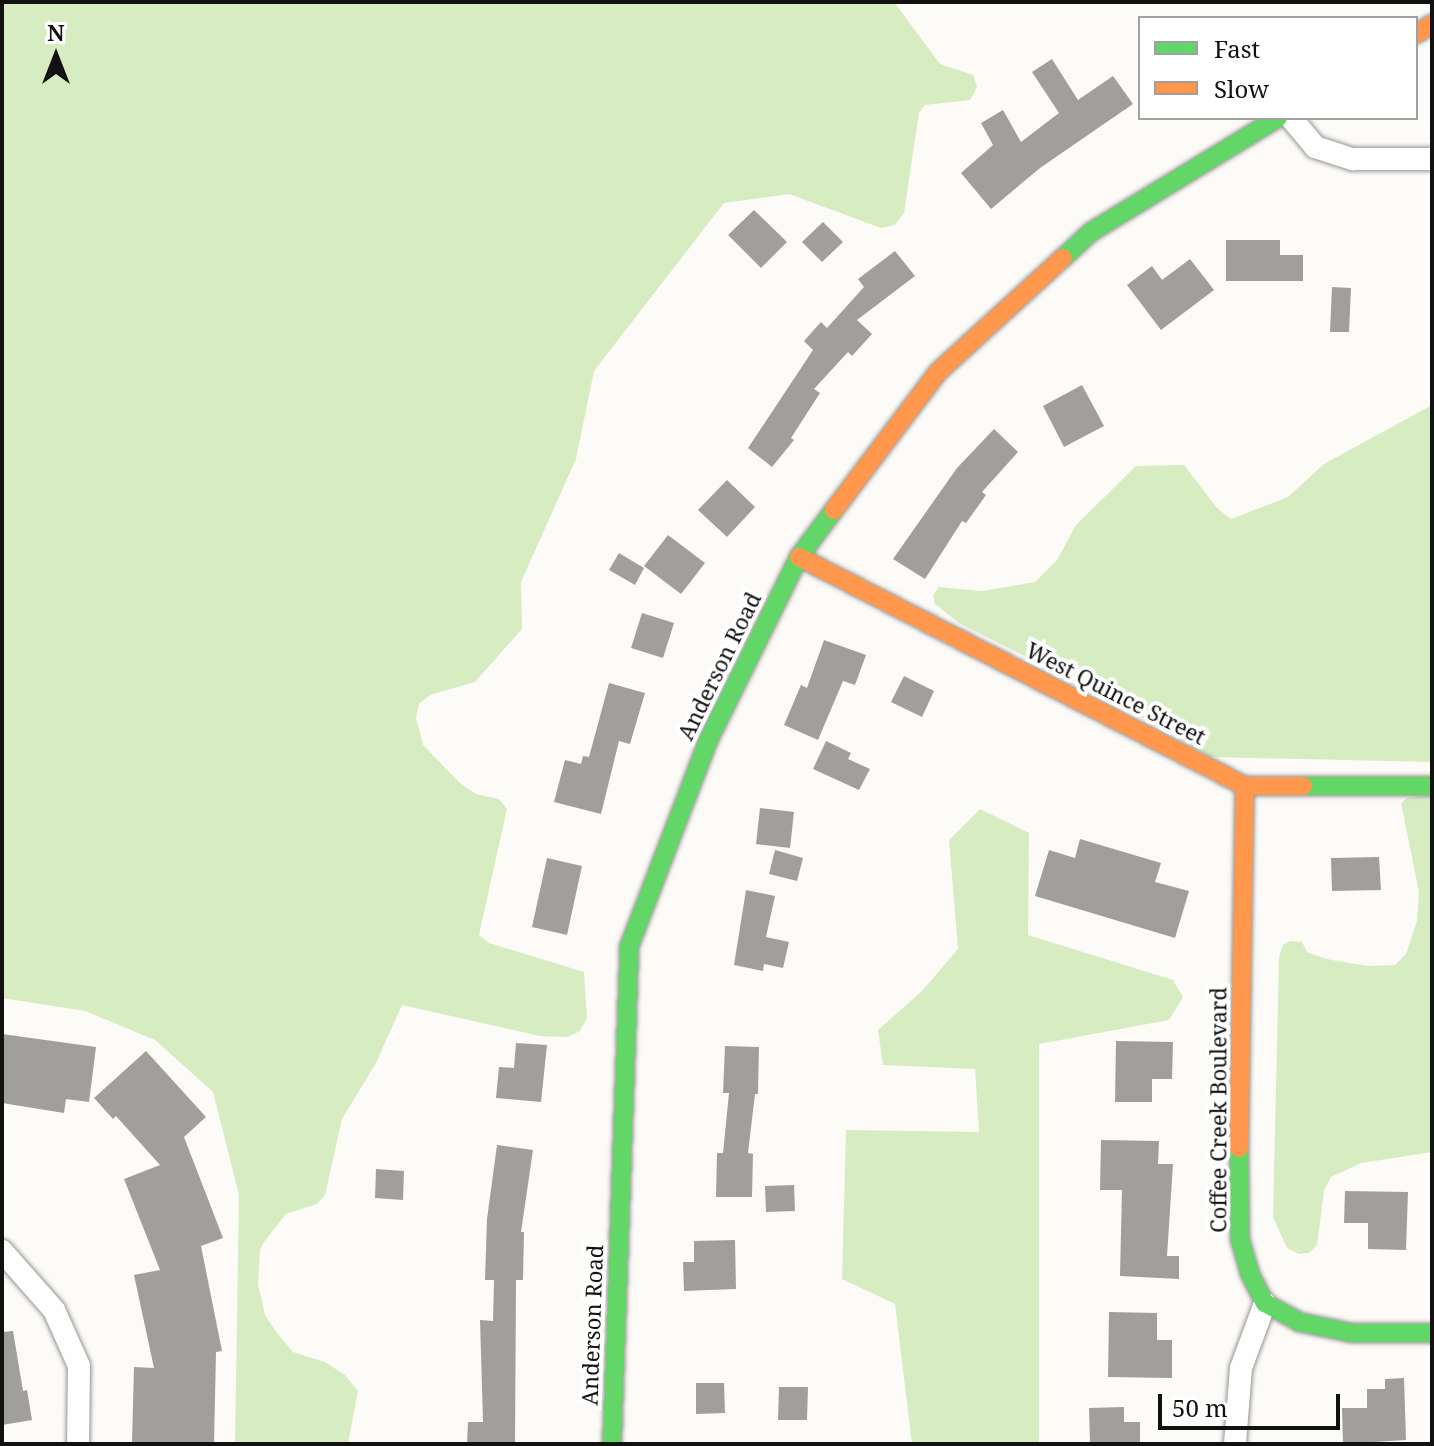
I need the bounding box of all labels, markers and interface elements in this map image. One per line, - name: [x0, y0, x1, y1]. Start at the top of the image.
- north arrow: [16, 16, 96, 96]
- legend: [1138, 16, 1418, 120]
- text: N: [47, 17, 65, 47]
- text: Fast: [1214, 32, 1260, 65]
- text: Slow: [1214, 72, 1269, 105]
- street label: Anderson Road: [672, 588, 766, 744]
- street label: West Quince Street: [1022, 636, 1210, 750]
- street label: Coffee Creek Boulevard: [1205, 987, 1231, 1233]
- street label: Anderson Road: [576, 1244, 608, 1406]
- scale bar: [1162, 1378, 1344, 1428]
- text: 50 m: [1172, 1391, 1228, 1424]

